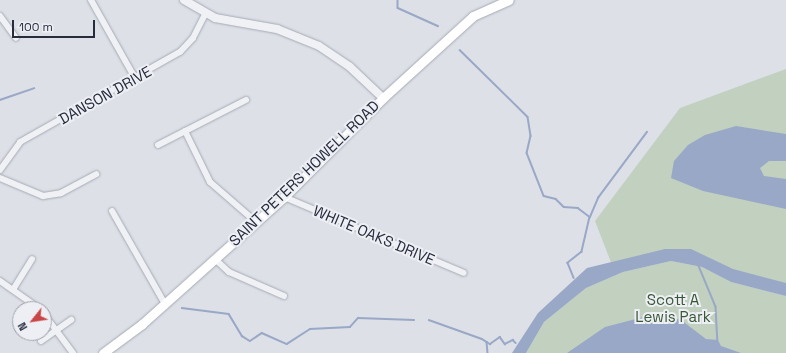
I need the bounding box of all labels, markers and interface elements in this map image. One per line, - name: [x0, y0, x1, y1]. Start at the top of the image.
- scale bar: [14, 12, 97, 38]
- text: 100 m: [19, 19, 53, 35]
- street label: DANSON DRIVE: [56, 62, 154, 128]
- street label: SAINT PETERS HOWELL ROAD: [225, 96, 383, 250]
- street label: WHITE OAKS DRIVE: [311, 201, 437, 269]
- park label: Scott A Lewis Park: [635, 290, 711, 325]
- north arrow: [12, 301, 52, 341]
- text: N: [15, 320, 30, 333]

